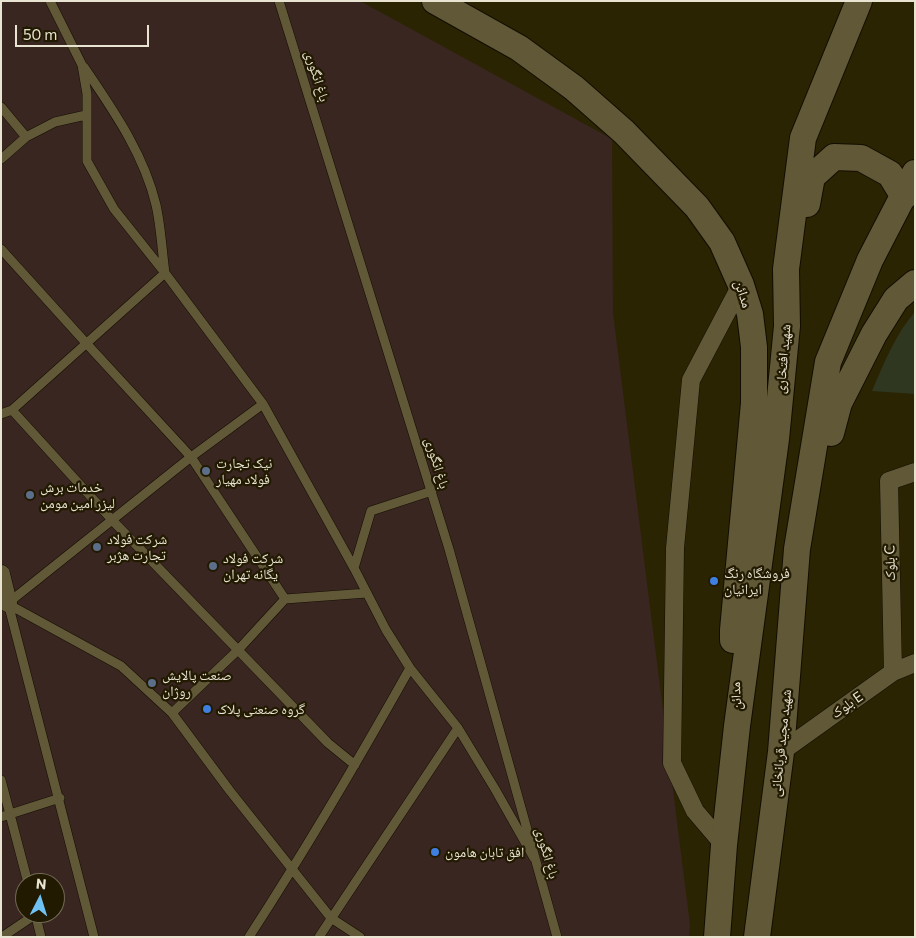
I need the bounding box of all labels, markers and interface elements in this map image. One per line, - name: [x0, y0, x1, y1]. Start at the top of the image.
- scale bar: [18, 15, 151, 47]
- text: 50 m: [23, 25, 57, 43]
- street label: باغ انگوری: [301, 48, 333, 104]
- street label: مدائن: [731, 278, 755, 310]
- street label: شهید افتخاری: [772, 323, 794, 395]
- street label: باغ انگوری: [421, 435, 453, 491]
- place label: نیک تجارت فولاد مهیار: [216, 455, 272, 488]
- marker: نیک تجارت فولاد مهیار: [200, 465, 212, 477]
- place label: خدمات برش لیزر امین مومن: [40, 479, 115, 512]
- marker: خدمات برش لیزر امین مومن: [24, 489, 36, 501]
- place label: شرکت فولاد تجارت هژبر: [107, 531, 167, 564]
- marker: شرکت فولاد تجارت هژبر: [91, 541, 103, 553]
- street label: بلوک C: [881, 545, 899, 581]
- place label: شرکت فولاد یگانه تهران: [223, 550, 283, 582]
- marker: شرکت فولاد یگانه تهران: [207, 560, 219, 572]
- place label: فروشگاه رنگ ایرانیان: [724, 565, 790, 598]
- marker: فروشگاه رنگ ایرانیان: [708, 575, 720, 587]
- place label: صنعت پالایش روژان: [162, 667, 232, 700]
- marker: صنعت پالایش روژان: [146, 677, 158, 689]
- street label: مدائن: [727, 681, 745, 711]
- street label: شهید مجید قربانخانی: [767, 688, 795, 798]
- street label: بلوک E: [828, 688, 866, 722]
- place label: گروه صنعتی پلاک: [217, 701, 305, 717]
- marker: گروه صنعتی پلاک: [201, 703, 213, 715]
- street label: باغ انگوری: [532, 825, 562, 881]
- place label: افق تابان هامون: [445, 844, 524, 860]
- marker: افق تابان هامون: [429, 846, 441, 858]
- north arrow: [15, 873, 65, 923]
- text: N: [35, 875, 47, 892]

